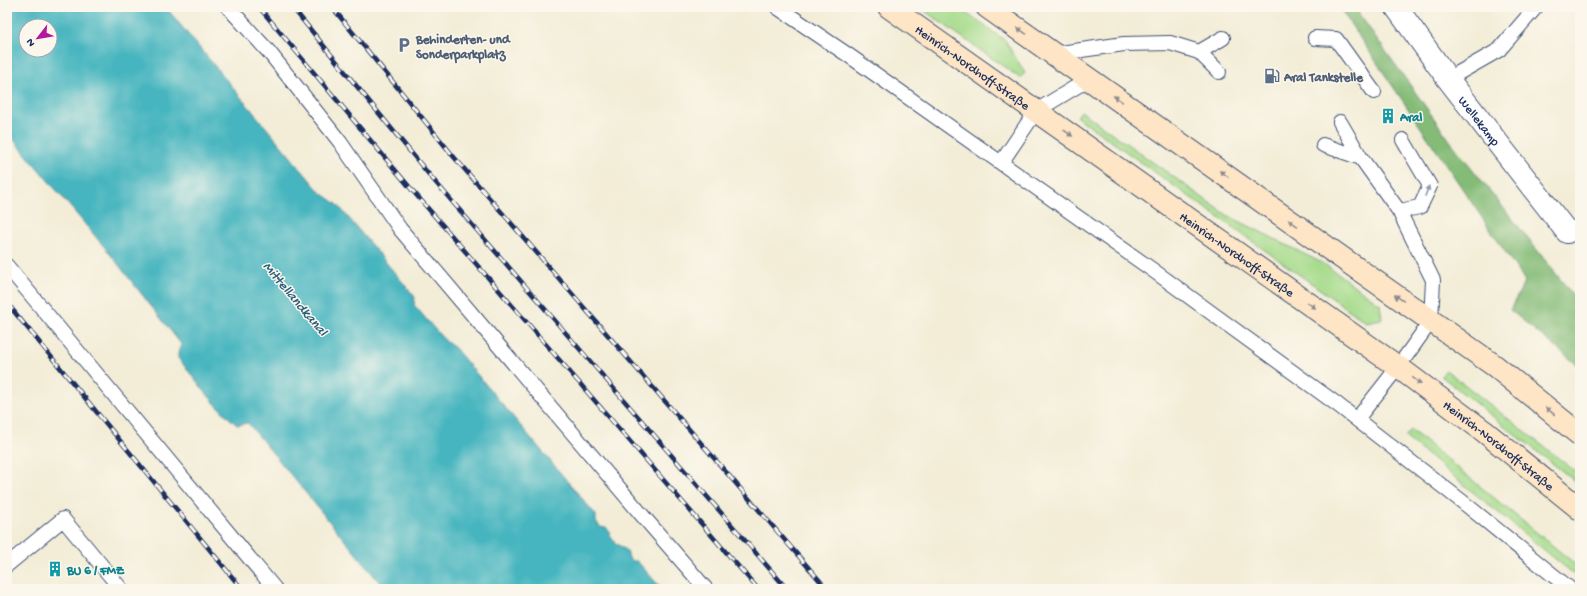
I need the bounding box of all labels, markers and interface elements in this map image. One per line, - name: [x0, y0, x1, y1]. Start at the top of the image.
- north arrow: [18, 18, 58, 58]
- street label: Heinrich-Nordhoff-Straße: [911, 23, 1032, 114]
- one-way arrow: [1016, 27, 1027, 35]
- place label: Behinderten- und Sonderparkplatz: [415, 33, 511, 64]
- text: N: [24, 36, 38, 48]
- parking icon: Behinderten- und Sonderparkplatz: [395, 36, 413, 54]
- fuel station icon: Aral Tankstelle: [1263, 67, 1281, 85]
- place label: Aral Tankstelle: [1283, 71, 1364, 86]
- street label: Wellekamp: [1454, 94, 1502, 150]
- one-way arrow: [1112, 95, 1123, 103]
- building icon: Aral: [1379, 107, 1397, 125]
- place label: Aral: [1399, 111, 1422, 126]
- one-way arrow: [1063, 129, 1073, 137]
- one-way arrow: [1218, 170, 1229, 178]
- one-way arrow: [1423, 185, 1430, 197]
- street label: Heinrich-Nordhoff-Straße: [1176, 210, 1297, 301]
- one-way arrow: [1288, 219, 1298, 227]
- water label: Mittellandkanal: [258, 259, 331, 341]
- one-way arrow: [1394, 294, 1405, 302]
- one-way arrow: [1306, 301, 1317, 309]
- one-way arrow: [1411, 377, 1422, 385]
- street label: Heinrich-Nordhoff-Straße: [1439, 398, 1556, 495]
- one-way arrow: [1544, 406, 1555, 415]
- building icon: BU 6 / FMZ: [46, 560, 64, 578]
- place label: BU 6 / FMZ: [66, 564, 125, 579]

